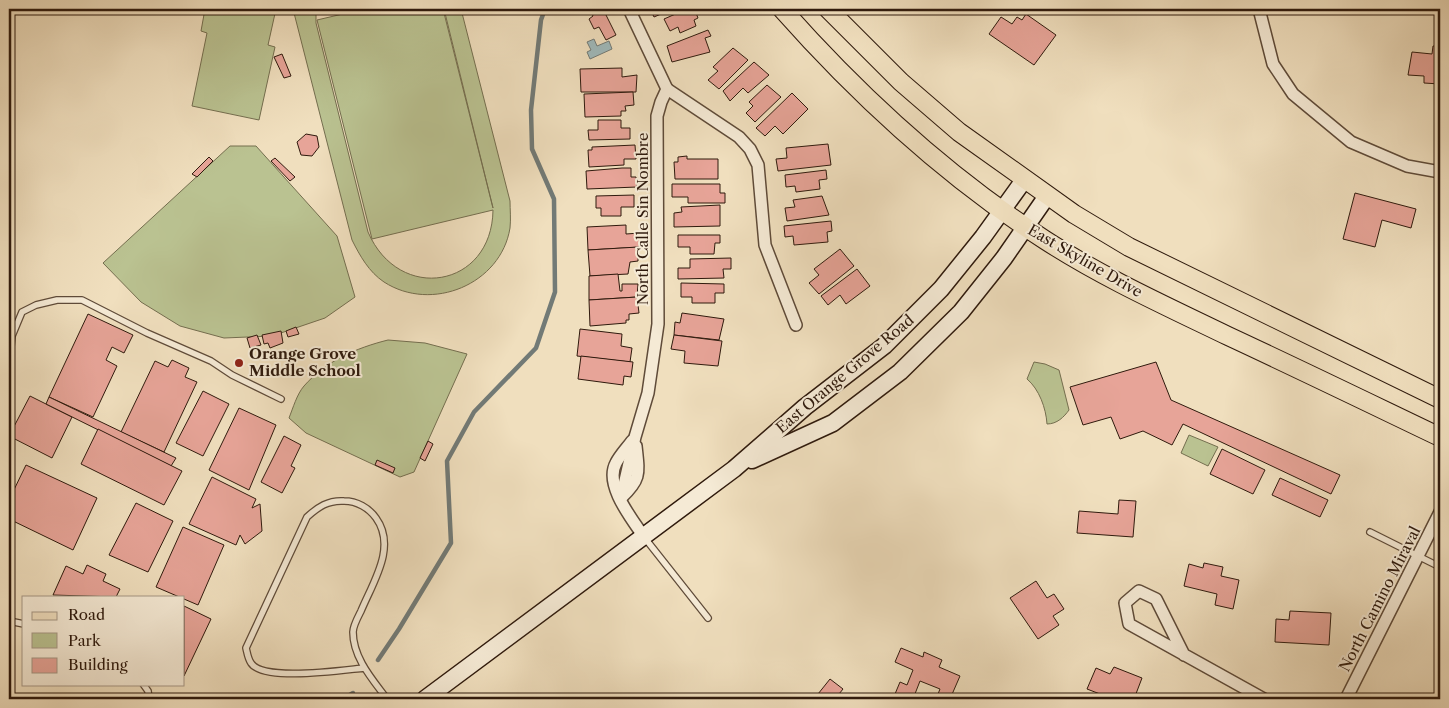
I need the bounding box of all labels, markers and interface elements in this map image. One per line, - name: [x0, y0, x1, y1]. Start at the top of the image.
- street label: North Calle Sin Nombre: [633, 133, 652, 305]
- street label: East Skyline Drive: [1024, 220, 1146, 301]
- street label: East Orange Grove Road: [772, 310, 918, 437]
- place label: Orange Grove Middle School: [249, 344, 361, 380]
- marker: Orange Grove Middle School: [233, 357, 245, 369]
- street label: North Camino Miraval: [1335, 523, 1425, 675]
- legend: [22, 596, 185, 686]
- text: Road: [68, 605, 105, 624]
- text: Park: [68, 631, 102, 650]
- text: Building: [68, 655, 128, 674]

